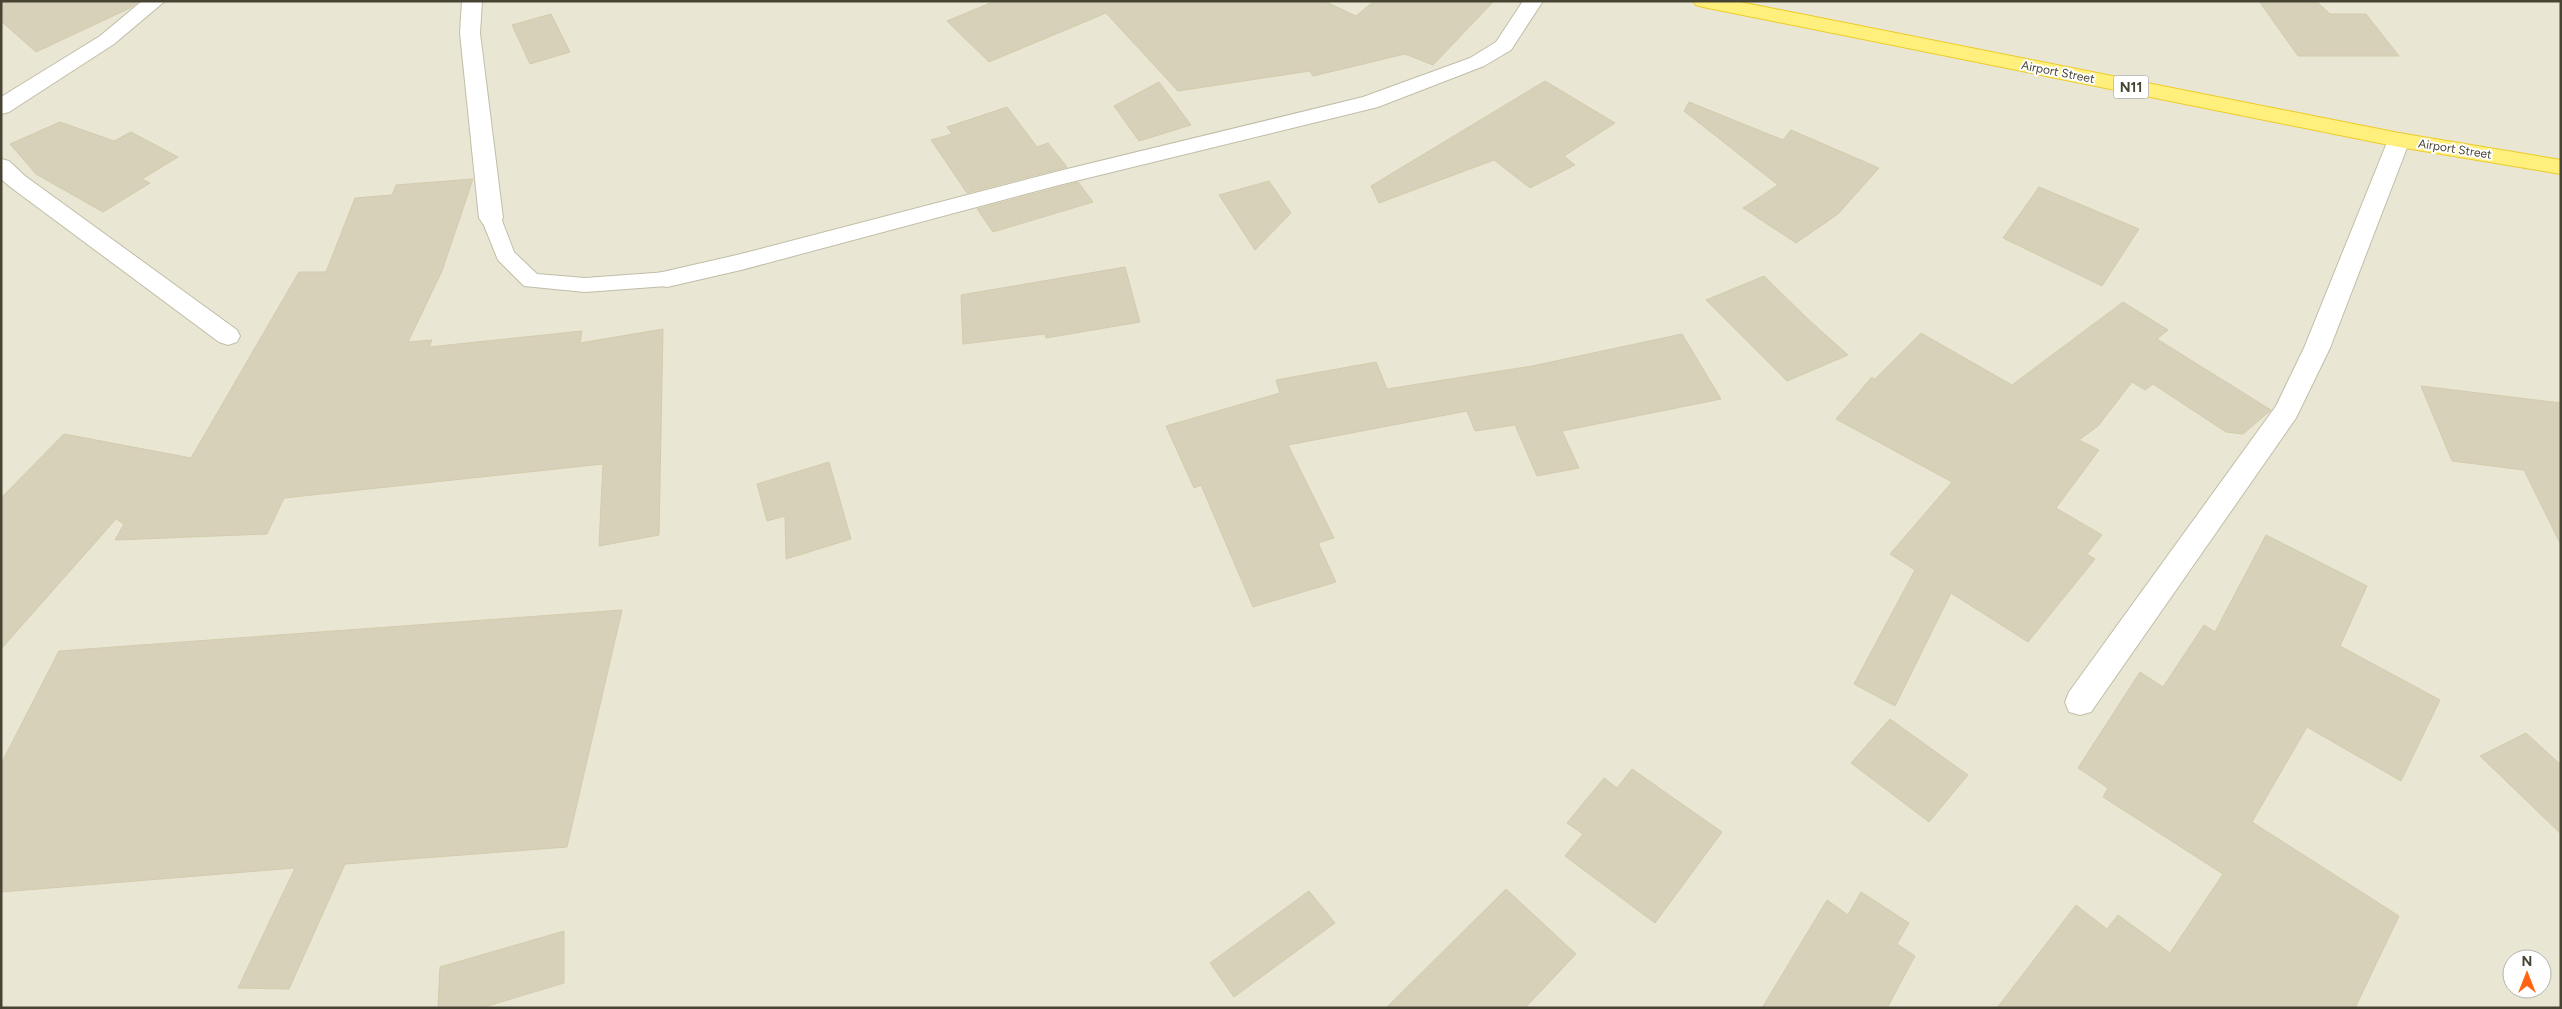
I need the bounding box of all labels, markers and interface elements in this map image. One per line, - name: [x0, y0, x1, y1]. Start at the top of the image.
- street label: Airport Street: [2020, 58, 2096, 86]
- road number: N11: [2114, 75, 2148, 98]
- street label: Airport Street: [2417, 136, 2493, 162]
- north arrow: [2502, 949, 2552, 999]
- text: N: [2522, 953, 2532, 970]

